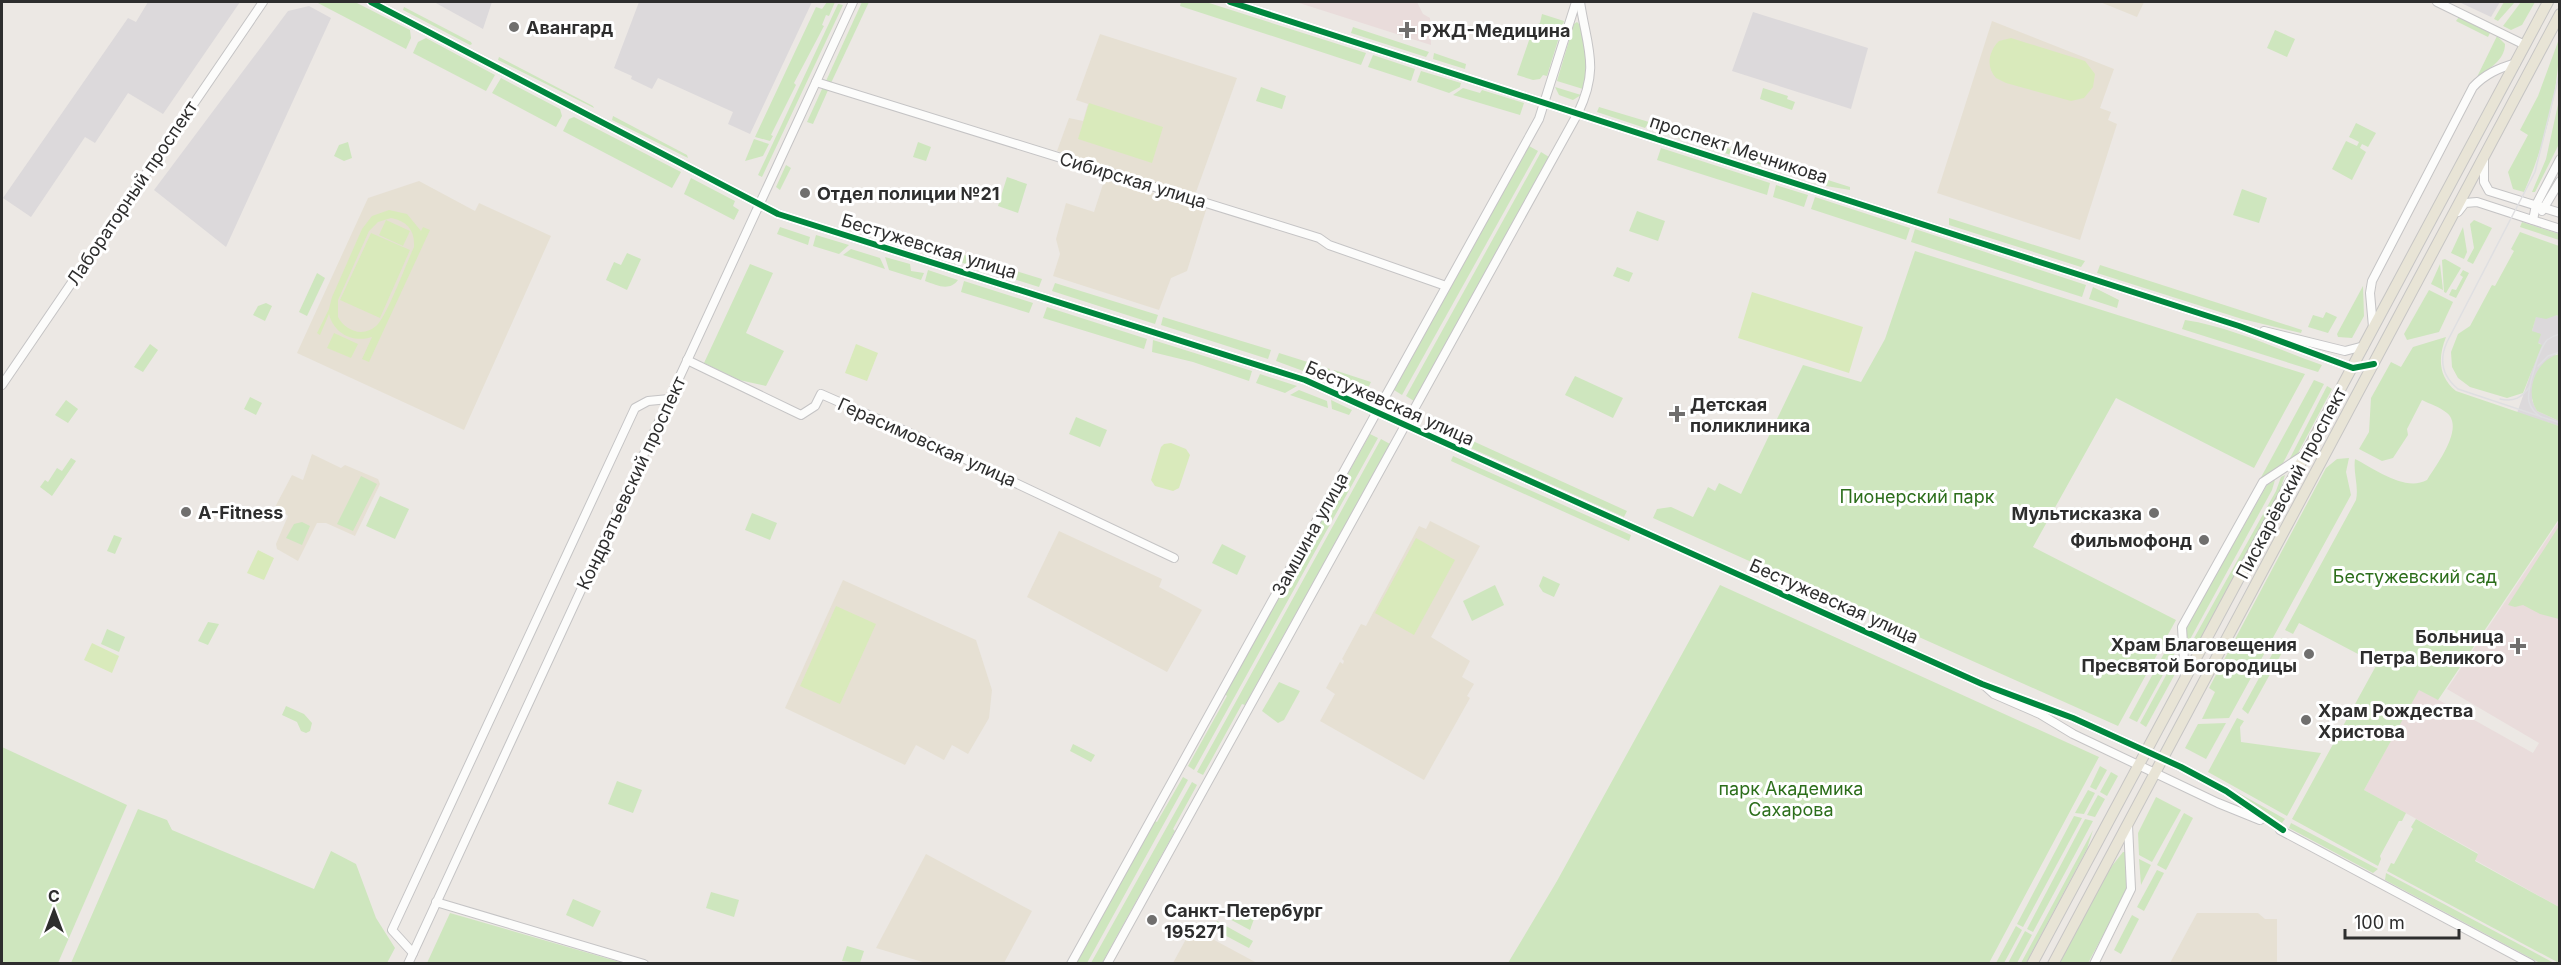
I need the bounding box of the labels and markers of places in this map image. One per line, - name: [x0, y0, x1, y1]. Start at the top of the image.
- place label: Авангард: [526, 17, 613, 38]
- marker: Авангард: [507, 20, 521, 34]
- place label: РЖД-Медицина: [1420, 20, 1570, 41]
- marker: РЖД-Медицина: [1398, 21, 1416, 39]
- place label: Отдел полиции №21: [817, 183, 1000, 204]
- marker: Отдел полиции №21: [798, 186, 812, 200]
- place label: Детская поликлиника: [1690, 394, 1810, 436]
- marker: Детская поликлиника: [1668, 405, 1686, 423]
- place label: A-Fitness: [198, 502, 283, 523]
- place label: Мультисказка: [2012, 503, 2142, 524]
- marker: A-Fitness: [179, 505, 193, 519]
- marker: Мультисказка: [2147, 506, 2161, 520]
- place label: Фильмофонд: [2070, 530, 2192, 551]
- marker: Фильмофонд: [2197, 533, 2211, 547]
- place label: Больница Петра Великого: [2360, 626, 2504, 668]
- place label: Храм Благовещения Пресвятой Богородицы: [2081, 634, 2297, 676]
- marker: Больница Петра Великого: [2509, 637, 2527, 655]
- marker: Храм Благовещения Пресвятой Богородицы: [2302, 647, 2316, 661]
- place label: Храм Рождества Христова: [2318, 700, 2473, 742]
- marker: Храм Рождества Христова: [2299, 713, 2313, 727]
- place label: Санкт-Петербург 195271: [1164, 900, 1323, 942]
- marker: Санкт-Петербург 195271: [1145, 913, 1159, 927]

